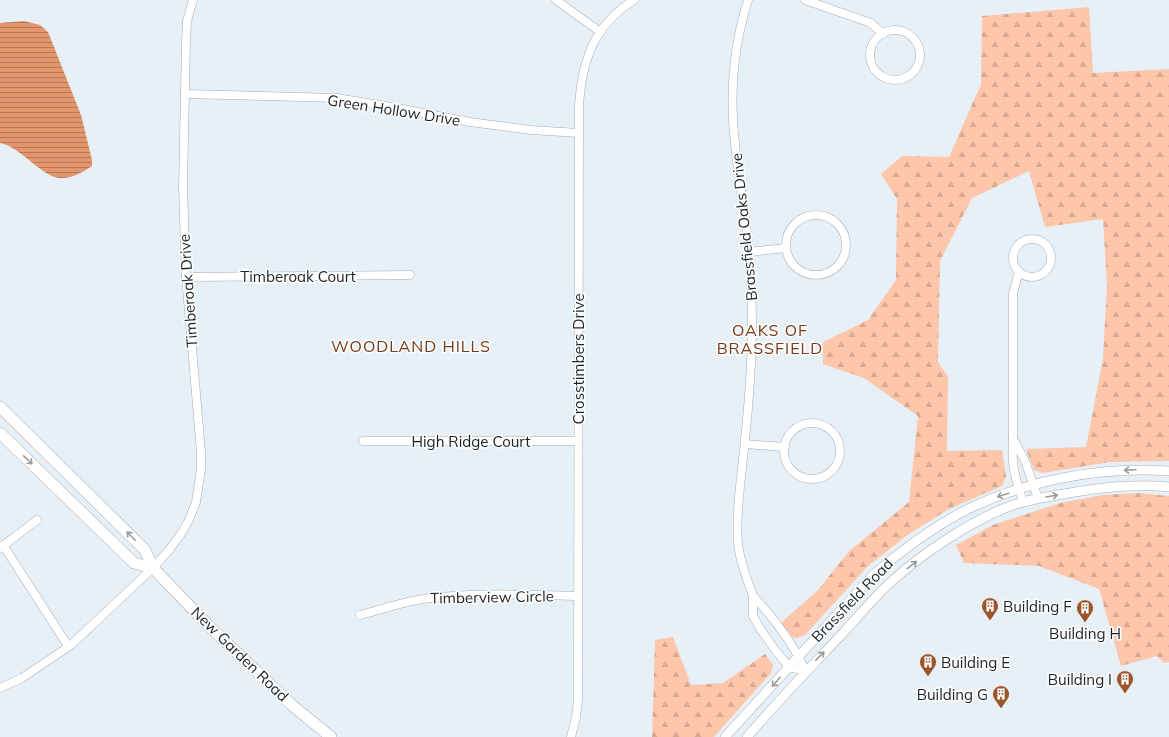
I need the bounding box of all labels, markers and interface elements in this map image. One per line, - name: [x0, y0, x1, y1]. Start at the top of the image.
- street label: Green Hollow Drive: [326, 90, 462, 130]
- street label: Brassfield Oaks Drive: [727, 152, 761, 302]
- street label: Timberoak Drive: [175, 234, 201, 348]
- street label: Timberoak Court: [240, 267, 356, 286]
- street label: Crosstimbers Drive: [569, 293, 588, 425]
- district label: OAKS OF BRASSFIELD: [717, 320, 823, 358]
- district label: WOODLAND HILLS: [331, 336, 491, 356]
- street label: High Ridge Court: [412, 432, 530, 451]
- one-way arrow: [23, 455, 33, 465]
- one-way arrow: [1124, 466, 1137, 474]
- one-way arrow: [997, 492, 1010, 499]
- one-way arrow: [1045, 492, 1058, 500]
- one-way arrow: [126, 531, 136, 541]
- street label: Brassfield Road: [807, 554, 897, 646]
- one-way arrow: [906, 561, 917, 569]
- street label: Timberview Circle: [430, 586, 554, 608]
- building icon: Building F: [980, 596, 1000, 621]
- place label: Building F: [1003, 597, 1072, 616]
- building icon: Building H: [1075, 598, 1095, 623]
- street label: New Garden Road: [187, 603, 293, 705]
- place label: Building H: [1049, 624, 1121, 643]
- one-way arrow: [815, 651, 825, 661]
- building icon: Building E: [918, 652, 938, 677]
- place label: Building E: [941, 653, 1010, 672]
- building icon: Building I: [1115, 669, 1135, 694]
- place label: Building I: [1048, 670, 1112, 689]
- one-way arrow: [771, 676, 780, 687]
- building icon: Building G: [991, 684, 1011, 709]
- place label: Building G: [917, 685, 988, 704]

